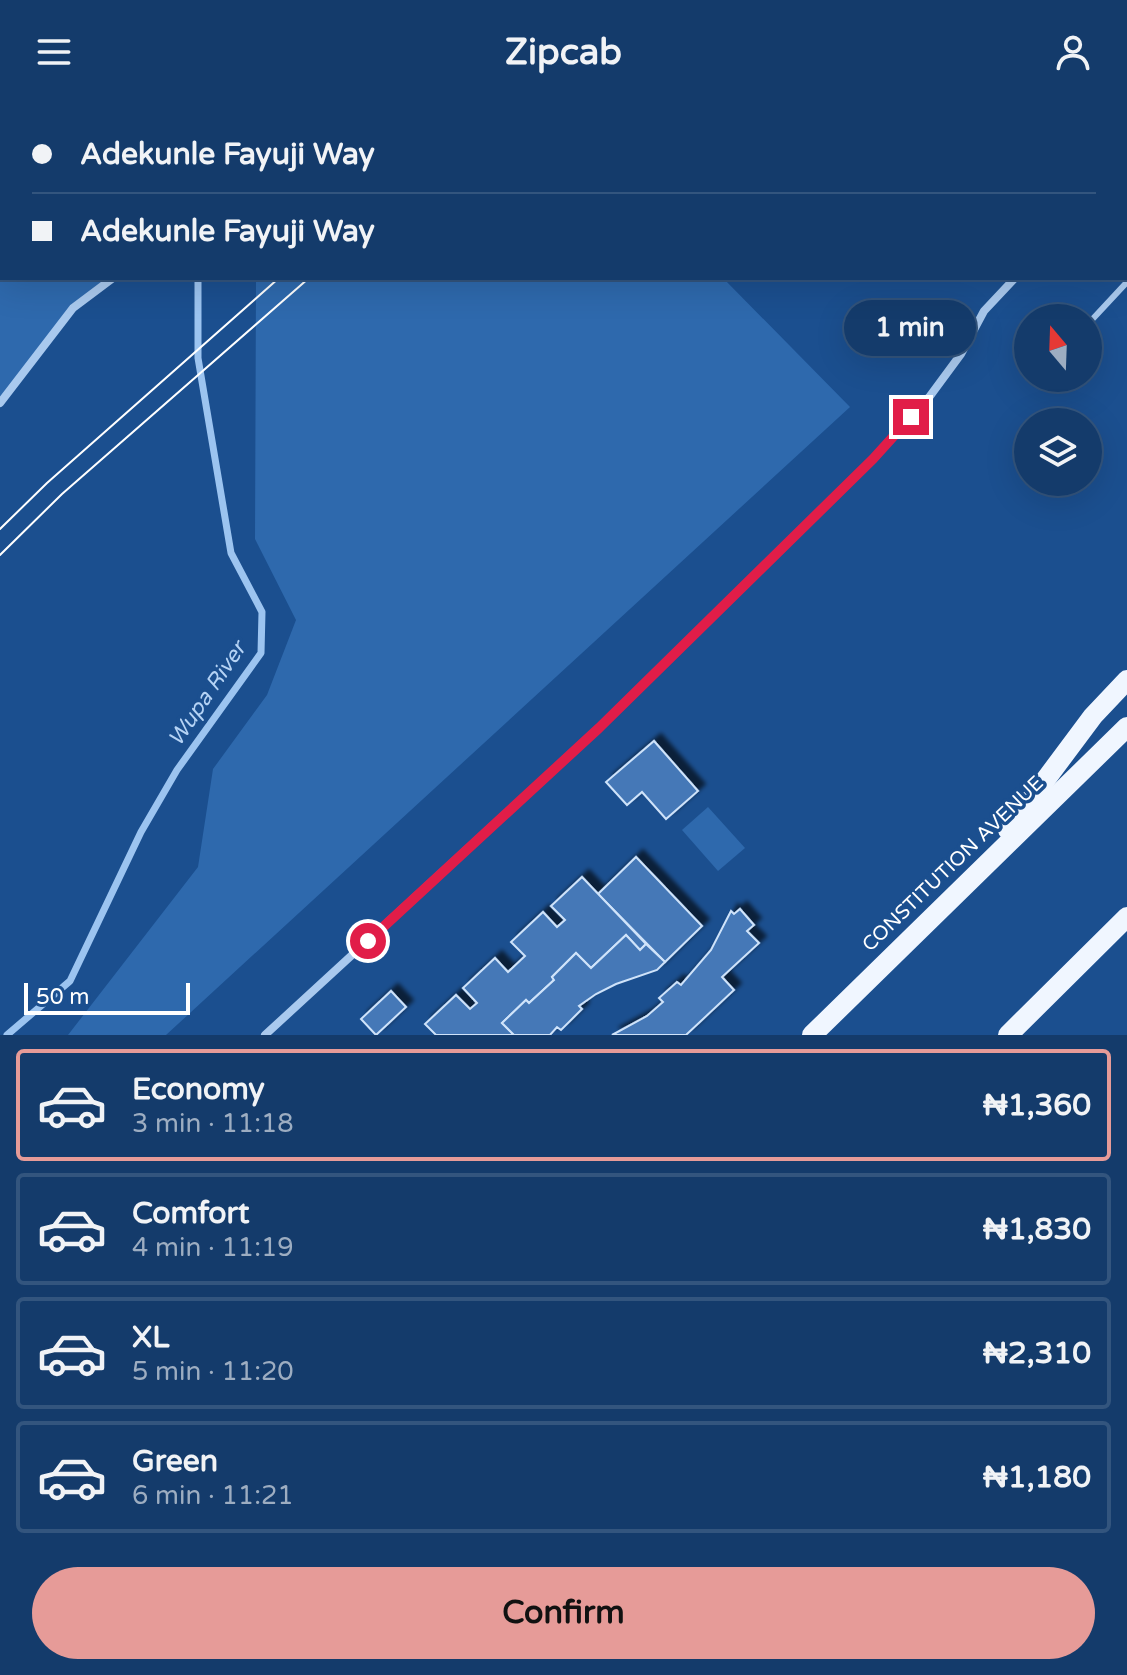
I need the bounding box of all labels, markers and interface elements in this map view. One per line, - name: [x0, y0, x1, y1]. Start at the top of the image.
- icon: menu: [32, 30, 76, 74]
- icon: person: [1051, 30, 1095, 74]
- text: Zipcab: [505, 31, 622, 74]
- text: Adekunle Fayuji Way: [80, 136, 375, 173]
- text: Adekunle Fayuji Way: [80, 213, 375, 250]
- callout: 1 min: [845, 301, 977, 357]
- north arrow: [1014, 304, 1102, 392]
- map controls: [1014, 304, 1102, 496]
- text: 1 min: [875, 312, 945, 343]
- route end: [893, 399, 929, 435]
- button: layers: [1014, 408, 1102, 496]
- water label: Wupa River: [163, 635, 253, 751]
- street label: CONSTITUTION AVENUE: [857, 771, 1049, 957]
- route start: [350, 923, 386, 959]
- scale bar: [24, 979, 190, 1015]
- text: 50 m: [36, 984, 90, 1010]
- icon: car: [36, 1069, 108, 1141]
- text: Economy: [132, 1071, 265, 1108]
- text: ₦1,360: [983, 1087, 1091, 1124]
- text: 3 min · 11:18: [132, 1108, 294, 1139]
- icon: car: [36, 1193, 108, 1265]
- text: Comfort: [132, 1195, 250, 1232]
- text: ₦1,830: [983, 1211, 1091, 1248]
- text: 4 min · 11:19: [132, 1232, 294, 1263]
- icon: car: [36, 1317, 108, 1389]
- text: XL: [132, 1319, 169, 1356]
- text: ₦2,310: [983, 1335, 1091, 1372]
- text: 5 min · 11:20: [132, 1356, 294, 1387]
- icon: car: [36, 1441, 108, 1513]
- text: Green: [132, 1443, 218, 1480]
- text: ₦1,180: [983, 1459, 1091, 1496]
- text: 6 min · 11:21: [132, 1480, 294, 1511]
- button: Confirm: [32, 1567, 1095, 1659]

